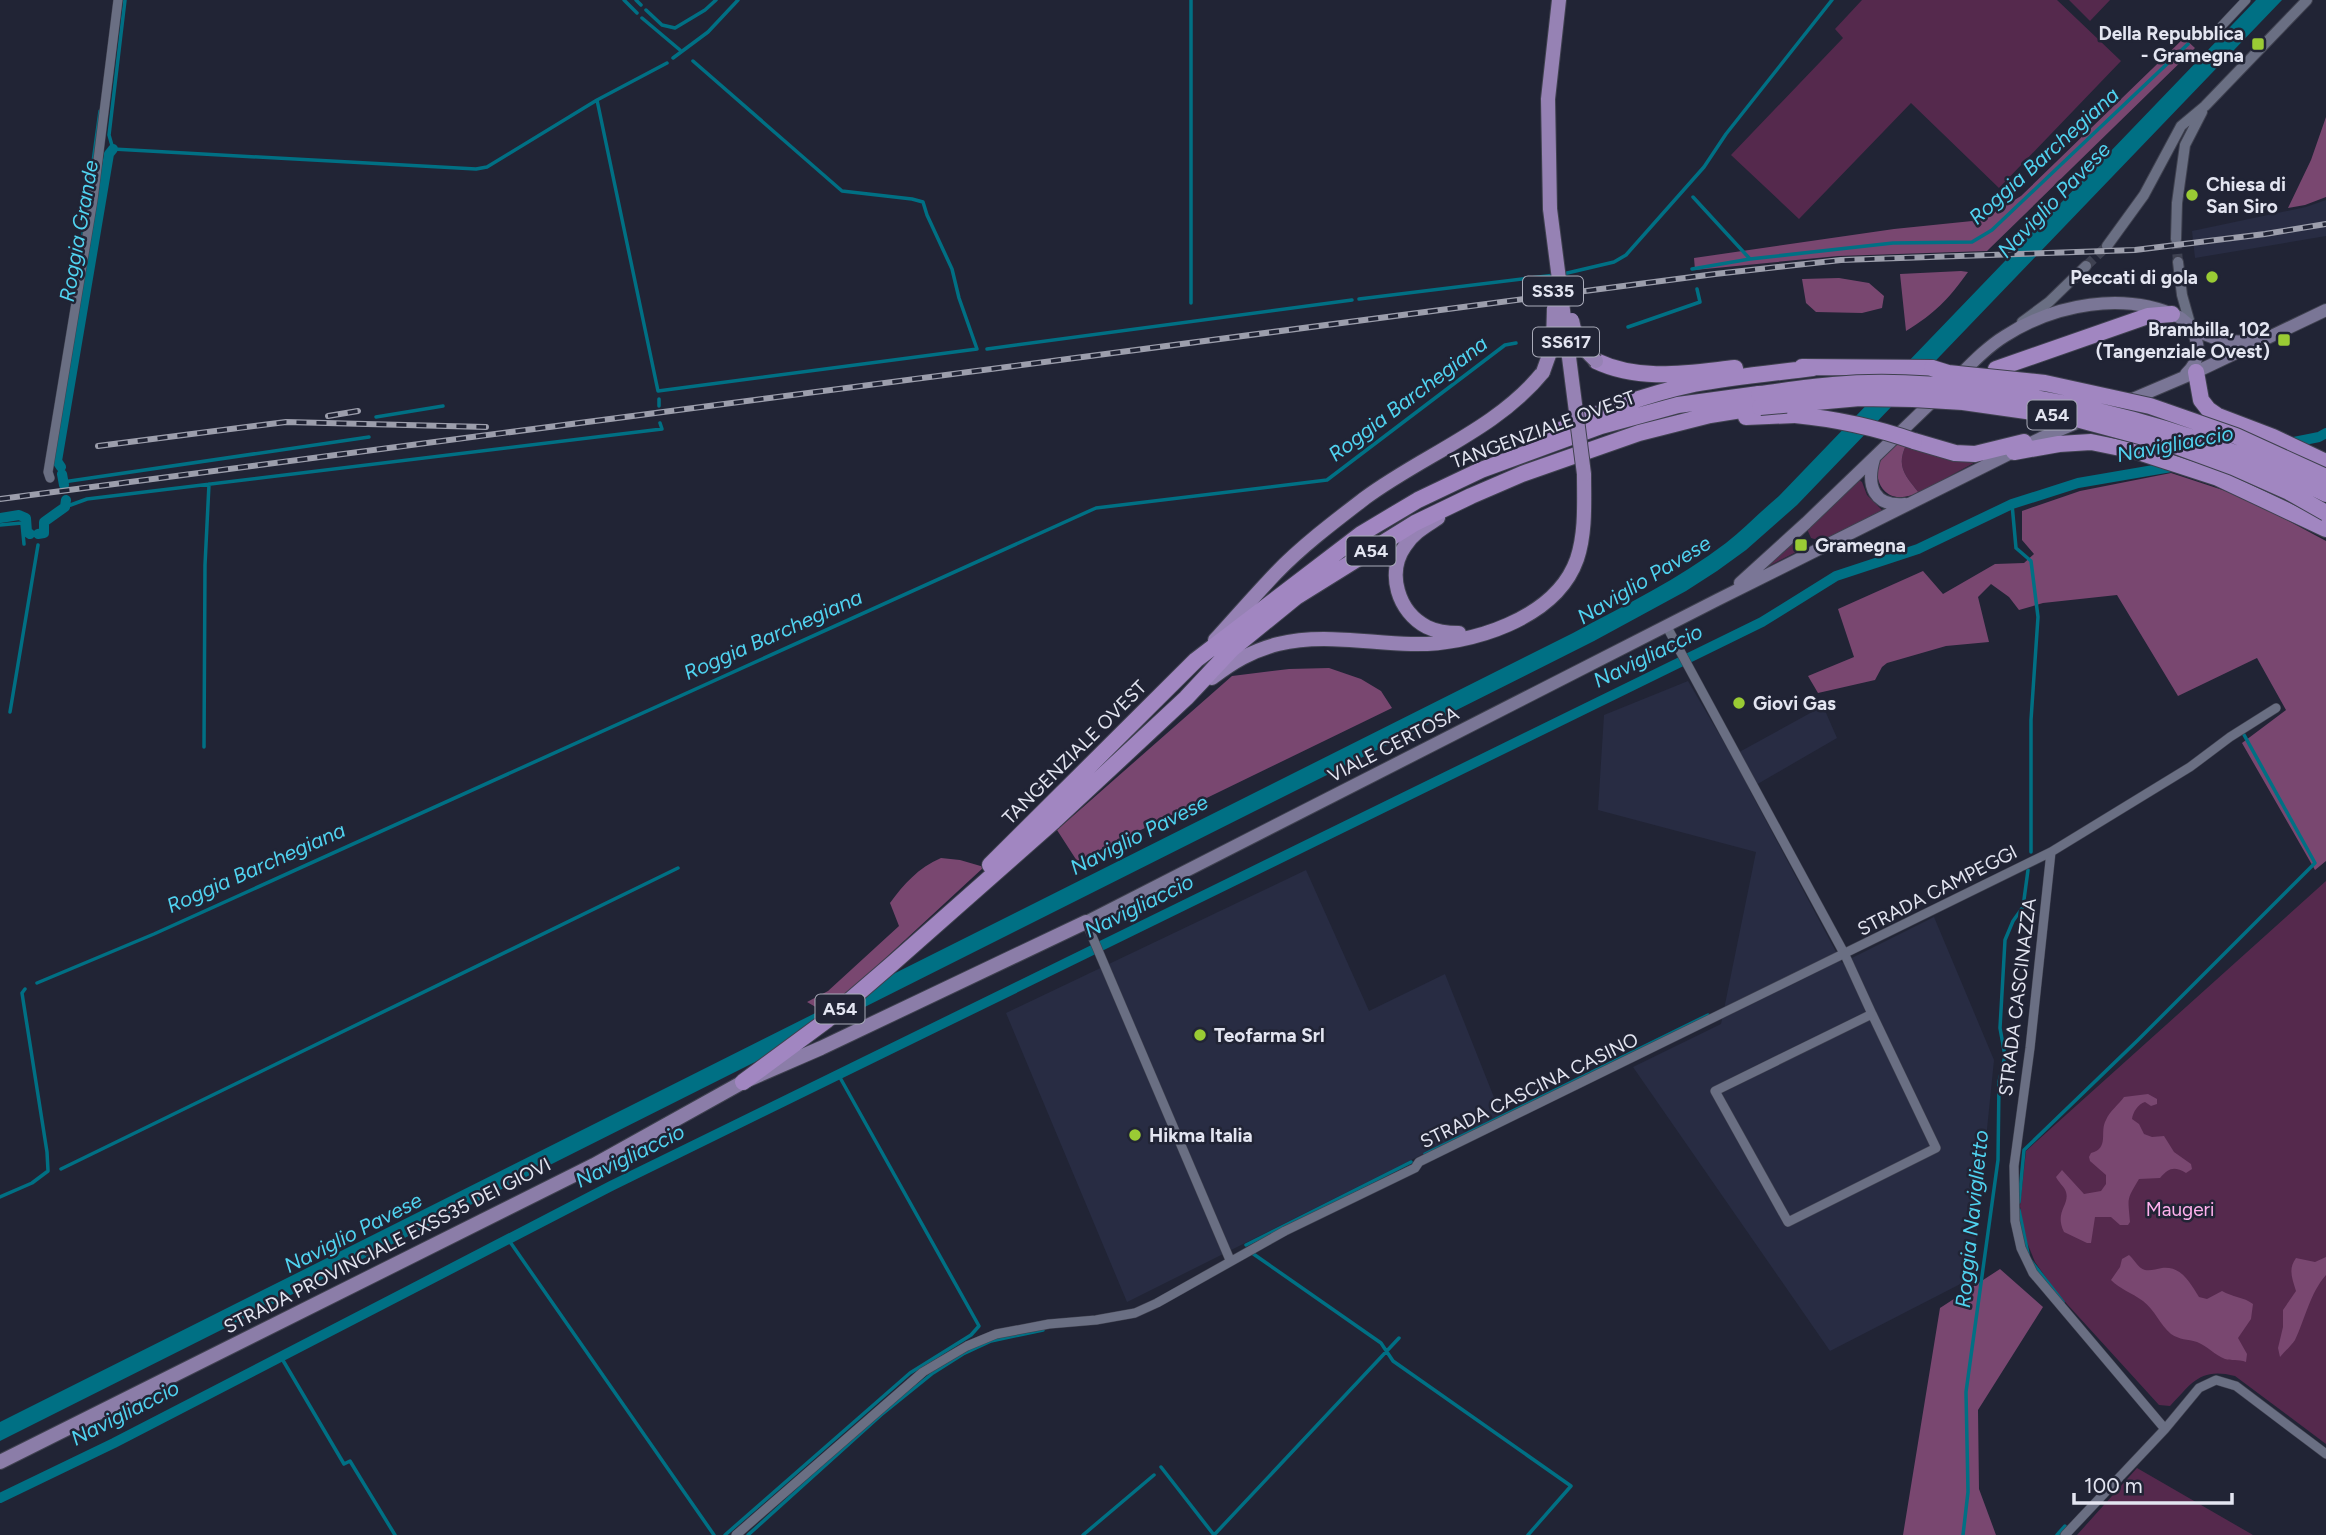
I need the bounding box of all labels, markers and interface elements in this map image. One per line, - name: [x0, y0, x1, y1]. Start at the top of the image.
- place label: Della Repubblica - Gramegna: [2098, 22, 2244, 67]
- marker: Della Repubblica - Gramegna: [2250, 36, 2266, 52]
- water label: Roggia Barchegiana: [1964, 82, 2124, 229]
- water label: Naviglio Pavese: [1992, 136, 2116, 263]
- water label: Roggia Grande: [54, 158, 103, 304]
- place label: Chiesa di San Siro: [2206, 173, 2286, 218]
- marker: Chiesa di San Siro: [2184, 187, 2200, 203]
- place label: Peccati di gola: [2070, 266, 2198, 289]
- marker: Peccati di gola: [2204, 269, 2220, 285]
- road number: SS35: [1523, 276, 1583, 306]
- place label: Brambilla, 102 (Tangenziale Ovest): [2096, 318, 2270, 363]
- road number: SS617: [1533, 328, 1599, 356]
- water label: Roggia Barchegiana: [1323, 331, 1492, 467]
- marker: Brambilla, 102 (Tangenziale Ovest): [2276, 332, 2292, 348]
- street label: TANGENZIALE OVEST: [1448, 385, 1639, 474]
- road number: A54: [2028, 400, 2076, 430]
- water label: Navigliaccio: [2114, 420, 2235, 467]
- water label: Naviglio Pavese: [1572, 530, 1716, 629]
- place label: Gramegna: [1815, 534, 1906, 557]
- road number: A54: [1346, 536, 1396, 566]
- marker: Gramegna: [1793, 537, 1809, 553]
- water label: Roggia Barchegiana: [680, 584, 866, 685]
- water label: Navigliaccio: [1589, 618, 1707, 693]
- street label: TANGENZIALE OVEST: [998, 675, 1152, 829]
- place label: Giovi Gas: [1753, 692, 1836, 715]
- marker: Giovi Gas: [1731, 695, 1747, 711]
- street label: VIALE CERTOSA: [1324, 702, 1463, 787]
- water label: Naviglio Pavese: [1066, 789, 1212, 880]
- water label: Roggia Barchegiana: [163, 817, 349, 918]
- street label: STRADA CAMPEGGI: [1854, 840, 2021, 941]
- water label: Navigliaccio: [1080, 868, 1198, 943]
- street label: STRADA CASCINAZZA: [1994, 897, 2041, 1097]
- road number: A54: [816, 994, 864, 1024]
- place label: Teofarma Srl: [1214, 1024, 1325, 1047]
- marker: Teofarma Srl: [1192, 1027, 1208, 1043]
- street label: STRADA CASCINA CASINO: [1416, 1028, 1642, 1153]
- water label: Navigliaccio: [571, 1118, 689, 1193]
- place label: Hikma Italia: [1149, 1124, 1253, 1147]
- marker: Hikma Italia: [1127, 1127, 1143, 1143]
- water label: Roggia Naviglietto: [1950, 1129, 1993, 1309]
- street label: STRADA PROVINCIALE EXSS35 DEI GIOVI: [220, 1153, 555, 1338]
- water label: Naviglio Pavese: [280, 1187, 426, 1278]
- park label: Maugeri: [2146, 1198, 2214, 1221]
- water label: Navigliaccio: [66, 1375, 183, 1451]
- scale bar: [2074, 1462, 2232, 1506]
- text: 100 m: [2084, 1473, 2143, 1498]

